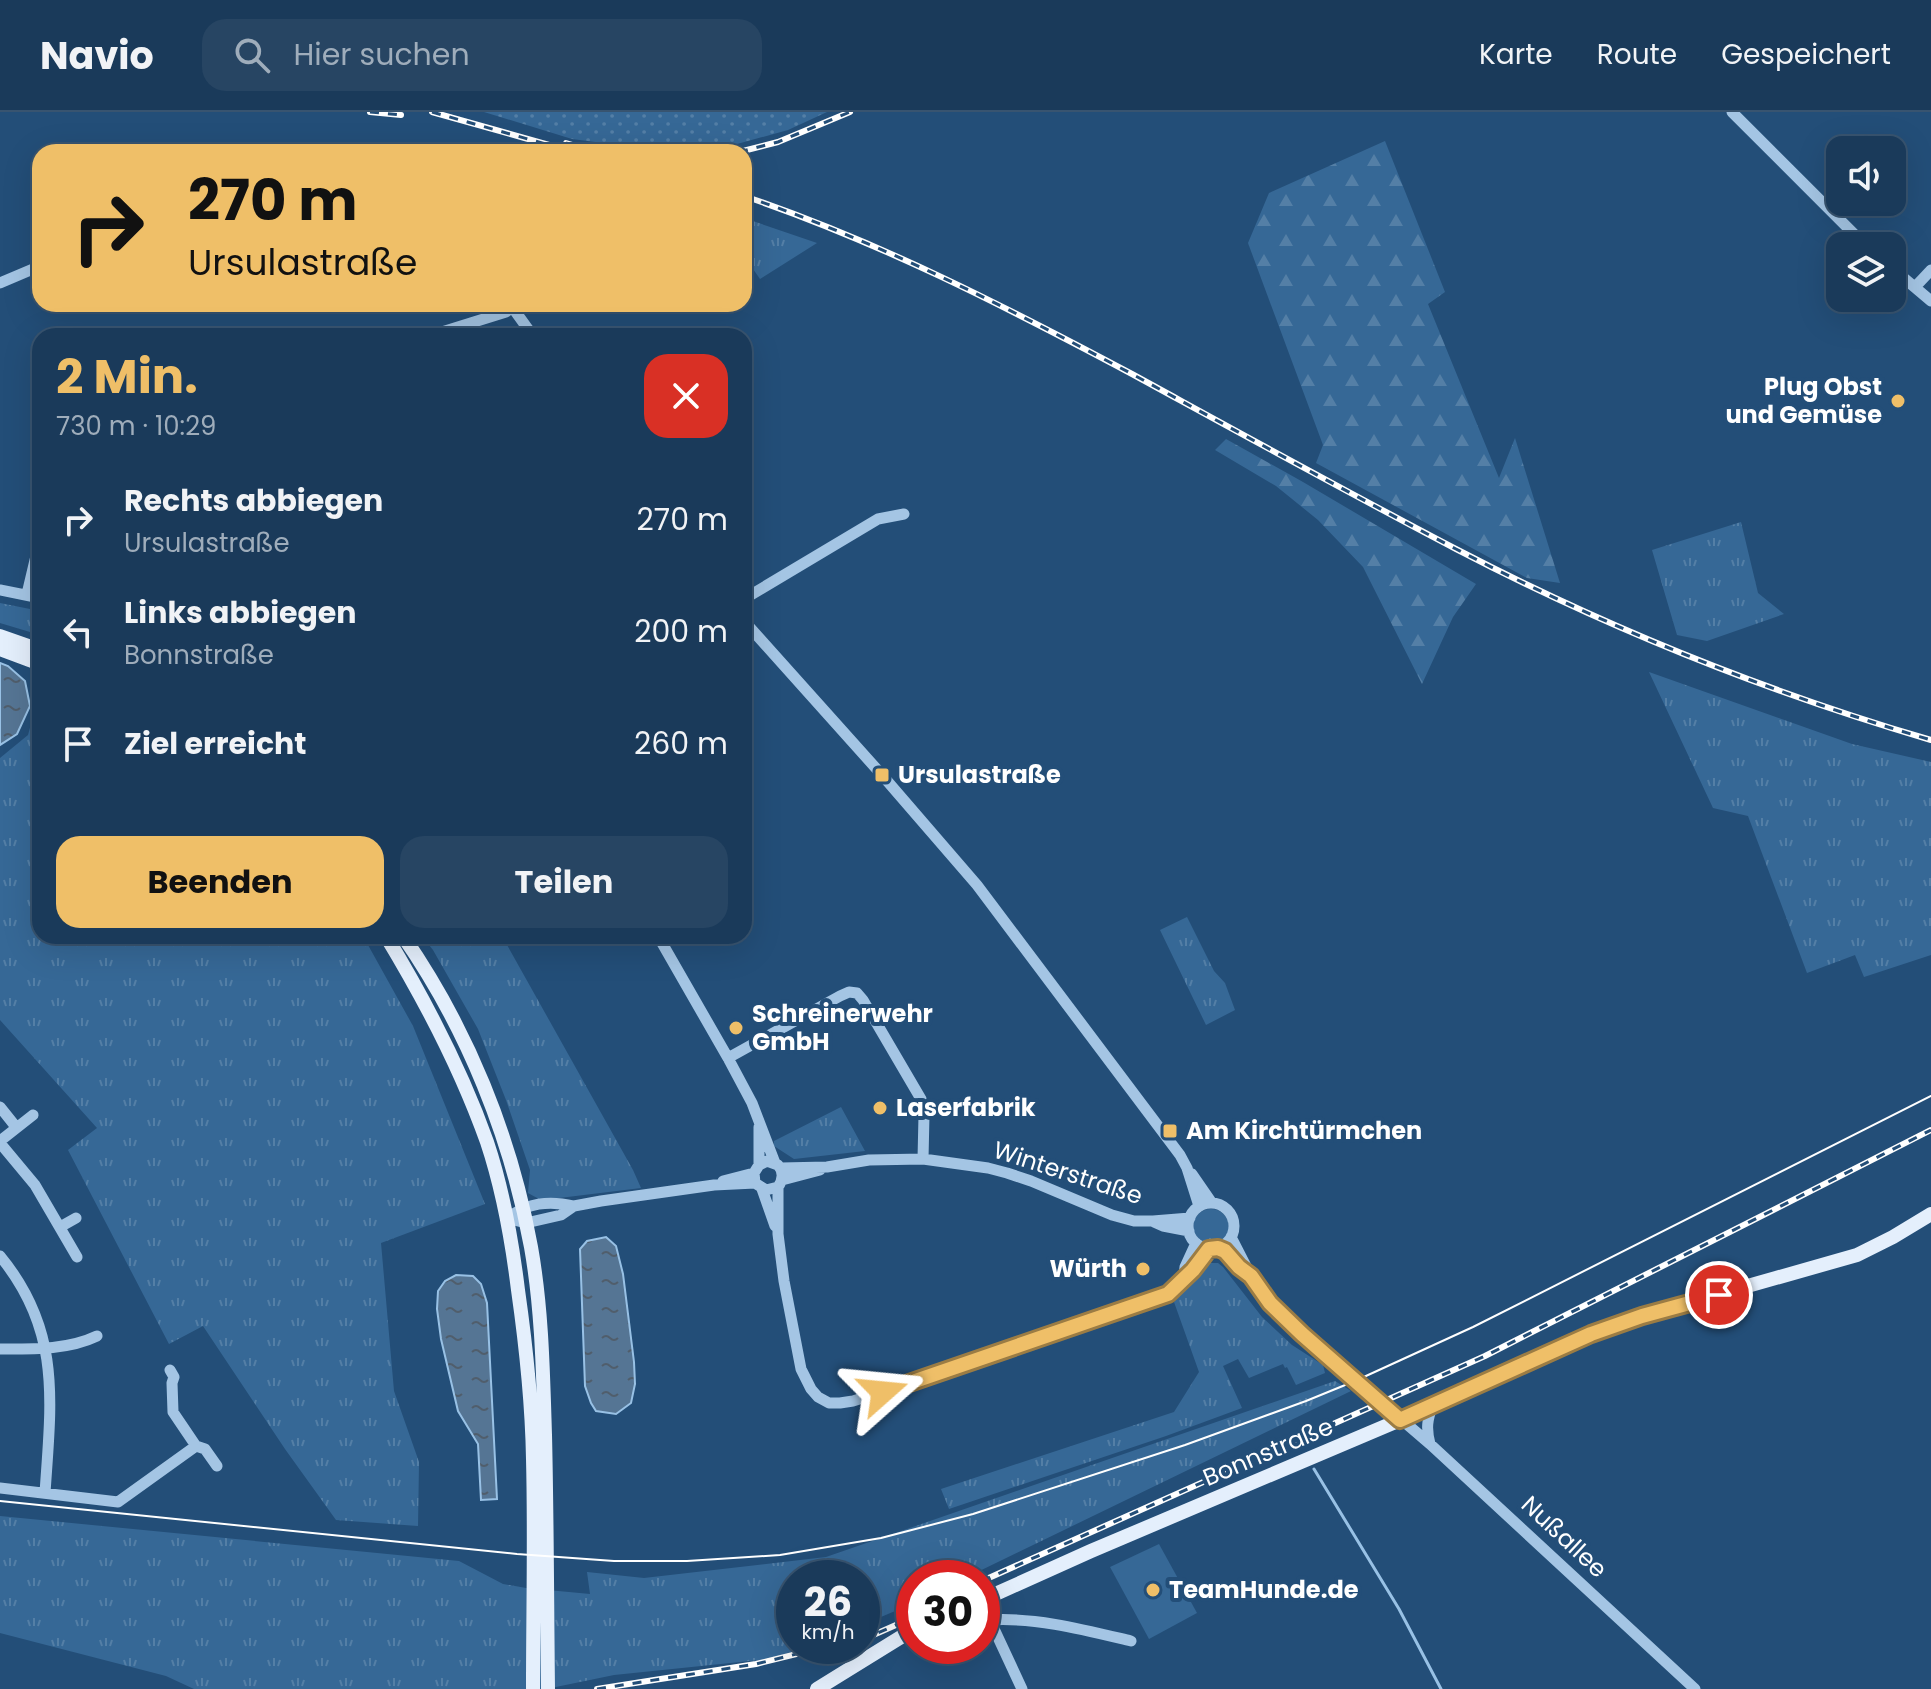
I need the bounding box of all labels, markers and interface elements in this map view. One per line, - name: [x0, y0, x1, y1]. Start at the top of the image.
- search box: [202, 19, 762, 91]
- text: Navio: [40, 29, 154, 82]
- icon: search: [230, 33, 274, 77]
- text: Hier suchen: [294, 33, 470, 76]
- text: Karte: [1479, 35, 1553, 74]
- text: Route: [1597, 35, 1677, 74]
- text: Gespeichert: [1721, 35, 1891, 74]
- map controls: [1826, 136, 1906, 312]
- button: sound: [1826, 136, 1906, 216]
- text: 270 m: [188, 161, 358, 240]
- icon: right: [56, 176, 160, 280]
- button: layers: [1826, 232, 1906, 312]
- text: Ursulastraße: [188, 237, 417, 288]
- text: 2 Min.: [56, 343, 198, 410]
- button: close: [644, 354, 728, 438]
- place label: Plug Obst und Gemüse: [1725, 370, 1882, 431]
- marker: Plug Obst und Gemüse: [1889, 392, 1907, 410]
- text: 730 m · 10:29: [56, 408, 216, 444]
- text: Rechts abbiegen: [124, 479, 383, 522]
- icon: right: [56, 498, 100, 542]
- text: 270 m: [637, 498, 728, 541]
- text: Ursulastraße: [124, 525, 290, 561]
- text: Links abbiegen: [124, 591, 357, 634]
- icon: left: [56, 610, 100, 654]
- text: 200 m: [634, 610, 728, 653]
- text: Bonnstraße: [124, 637, 274, 673]
- icon: arrive: [56, 722, 100, 766]
- text: Ziel erreicht: [124, 722, 306, 765]
- text: 260 m: [634, 722, 728, 765]
- place label: Ursulastraße: [898, 758, 1061, 791]
- marker: Ursulastraße: [873, 766, 891, 784]
- button: Beenden: [56, 836, 384, 928]
- button: Teilen: [400, 836, 728, 928]
- place label: Schreinerwehr GmbH: [752, 997, 933, 1058]
- marker: Schreinerwehr GmbH: [727, 1019, 745, 1037]
- place label: Laserfabrik: [896, 1091, 1036, 1124]
- marker: Laserfabrik: [871, 1099, 889, 1117]
- place label: Am Kirchtürmchen: [1186, 1114, 1422, 1147]
- marker: Am Kirchtürmchen: [1161, 1122, 1179, 1140]
- street label: Winterstraße: [989, 1133, 1147, 1212]
- place label: Würth: [1049, 1252, 1127, 1285]
- marker: Würth: [1134, 1260, 1152, 1278]
- pin: [1685, 1261, 1753, 1329]
- icon: arrive: [1697, 1273, 1741, 1317]
- position arrow: [841, 1350, 925, 1434]
- street label: Bonnstraße: [1198, 1409, 1338, 1494]
- street label: Nußallee: [1514, 1488, 1614, 1585]
- speed limit sign: 30: [896, 1560, 1000, 1664]
- place label: TeamHunde.de: [1169, 1573, 1359, 1606]
- text: 26: [804, 1574, 852, 1630]
- marker: TeamHunde.de: [1144, 1581, 1162, 1599]
- text: km/h: [801, 1618, 855, 1646]

